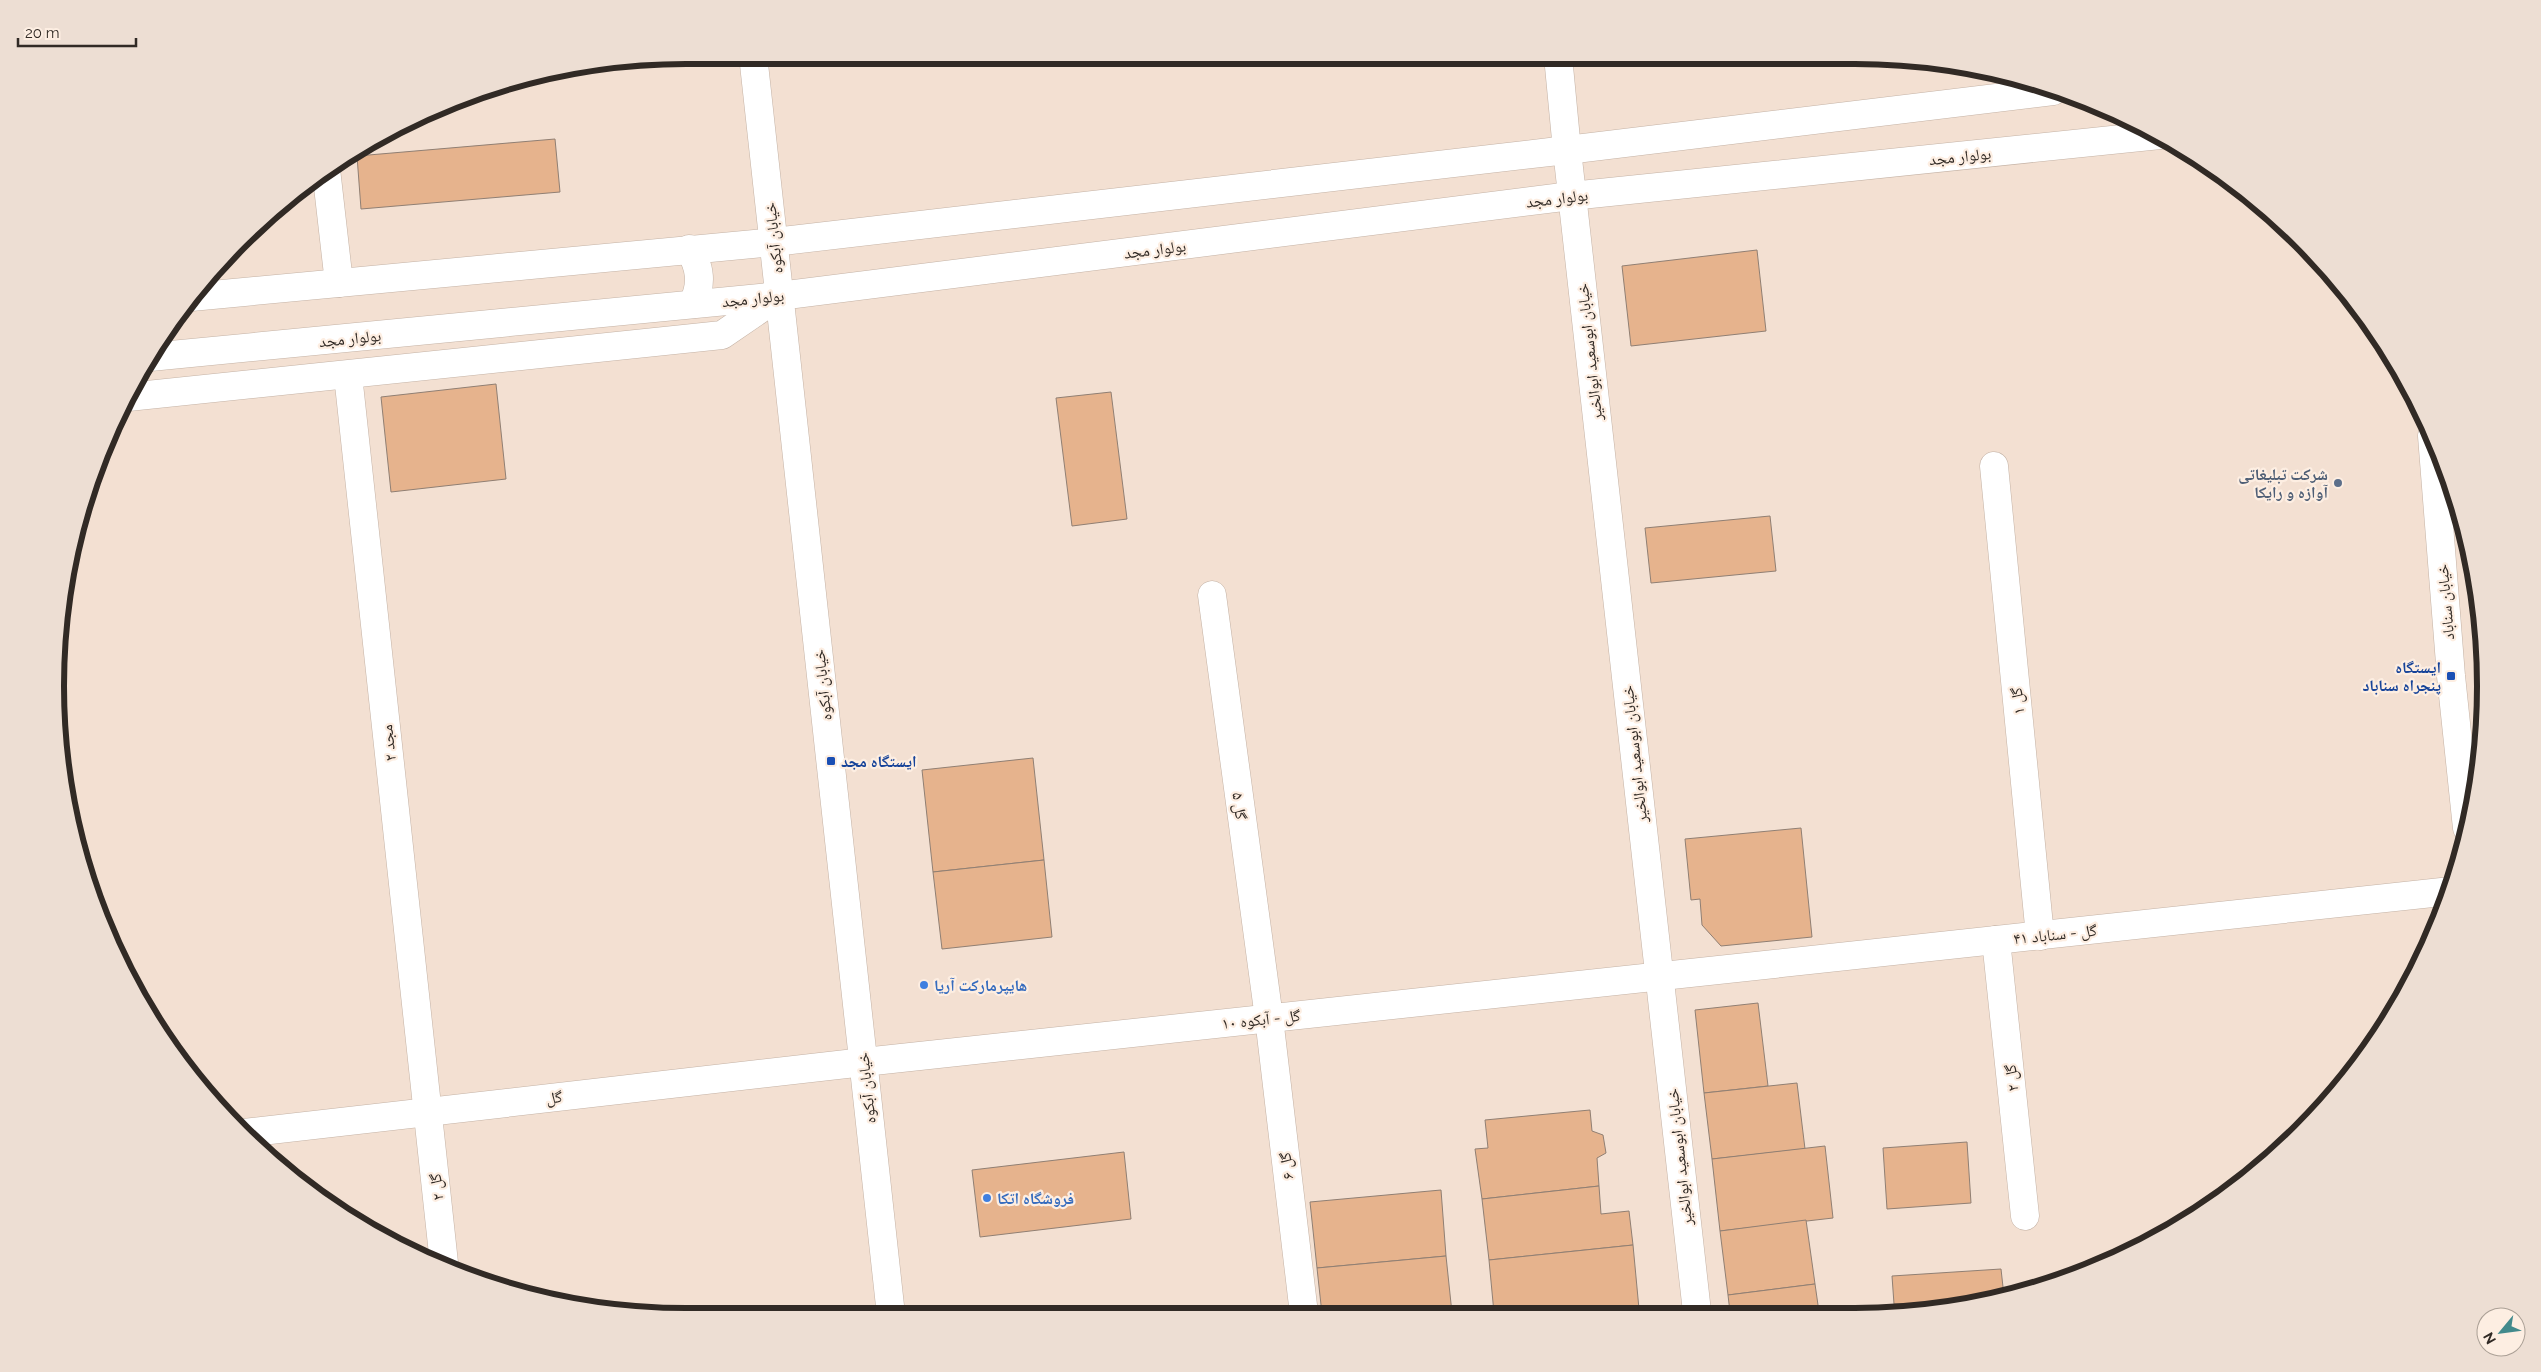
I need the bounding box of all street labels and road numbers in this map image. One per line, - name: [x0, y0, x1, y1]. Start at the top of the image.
- street label: بولوار مجد: [1928, 144, 1992, 169]
- street label: بولوار مجد: [1525, 185, 1589, 212]
- street label: خیابان آبکوه: [760, 201, 788, 274]
- street label: بولوار مجد: [1123, 236, 1187, 263]
- street label: خیابان ابوسعید ابوالخیر: [1573, 282, 1607, 423]
- street label: بولوار مجد: [721, 286, 785, 311]
- street label: بولوار مجد: [318, 326, 382, 351]
- street label: خیابان سناباد: [2433, 563, 2459, 641]
- street label: خیابان آبکوه: [809, 648, 837, 721]
- street label: خیابان ابوسعید ابوالخیر: [1618, 684, 1652, 825]
- street label: گل ۱: [2007, 686, 2029, 716]
- street label: مجد ۲: [377, 724, 400, 762]
- street label: گل ۵: [1227, 791, 1251, 821]
- street label: گل - سناباد ۴۱: [2012, 921, 2098, 949]
- street label: گل - آبکوه ۱۰: [1221, 1006, 1302, 1034]
- street label: خیابان آبکوه: [853, 1051, 881, 1124]
- street label: گل ۲: [2001, 1063, 2023, 1093]
- street label: گل: [545, 1087, 564, 1109]
- street label: خیابان ابوسعید ابوالخیر: [1663, 1087, 1697, 1228]
- street label: گل ۶: [1275, 1151, 1299, 1181]
- street label: گل ۲: [426, 1172, 448, 1202]

